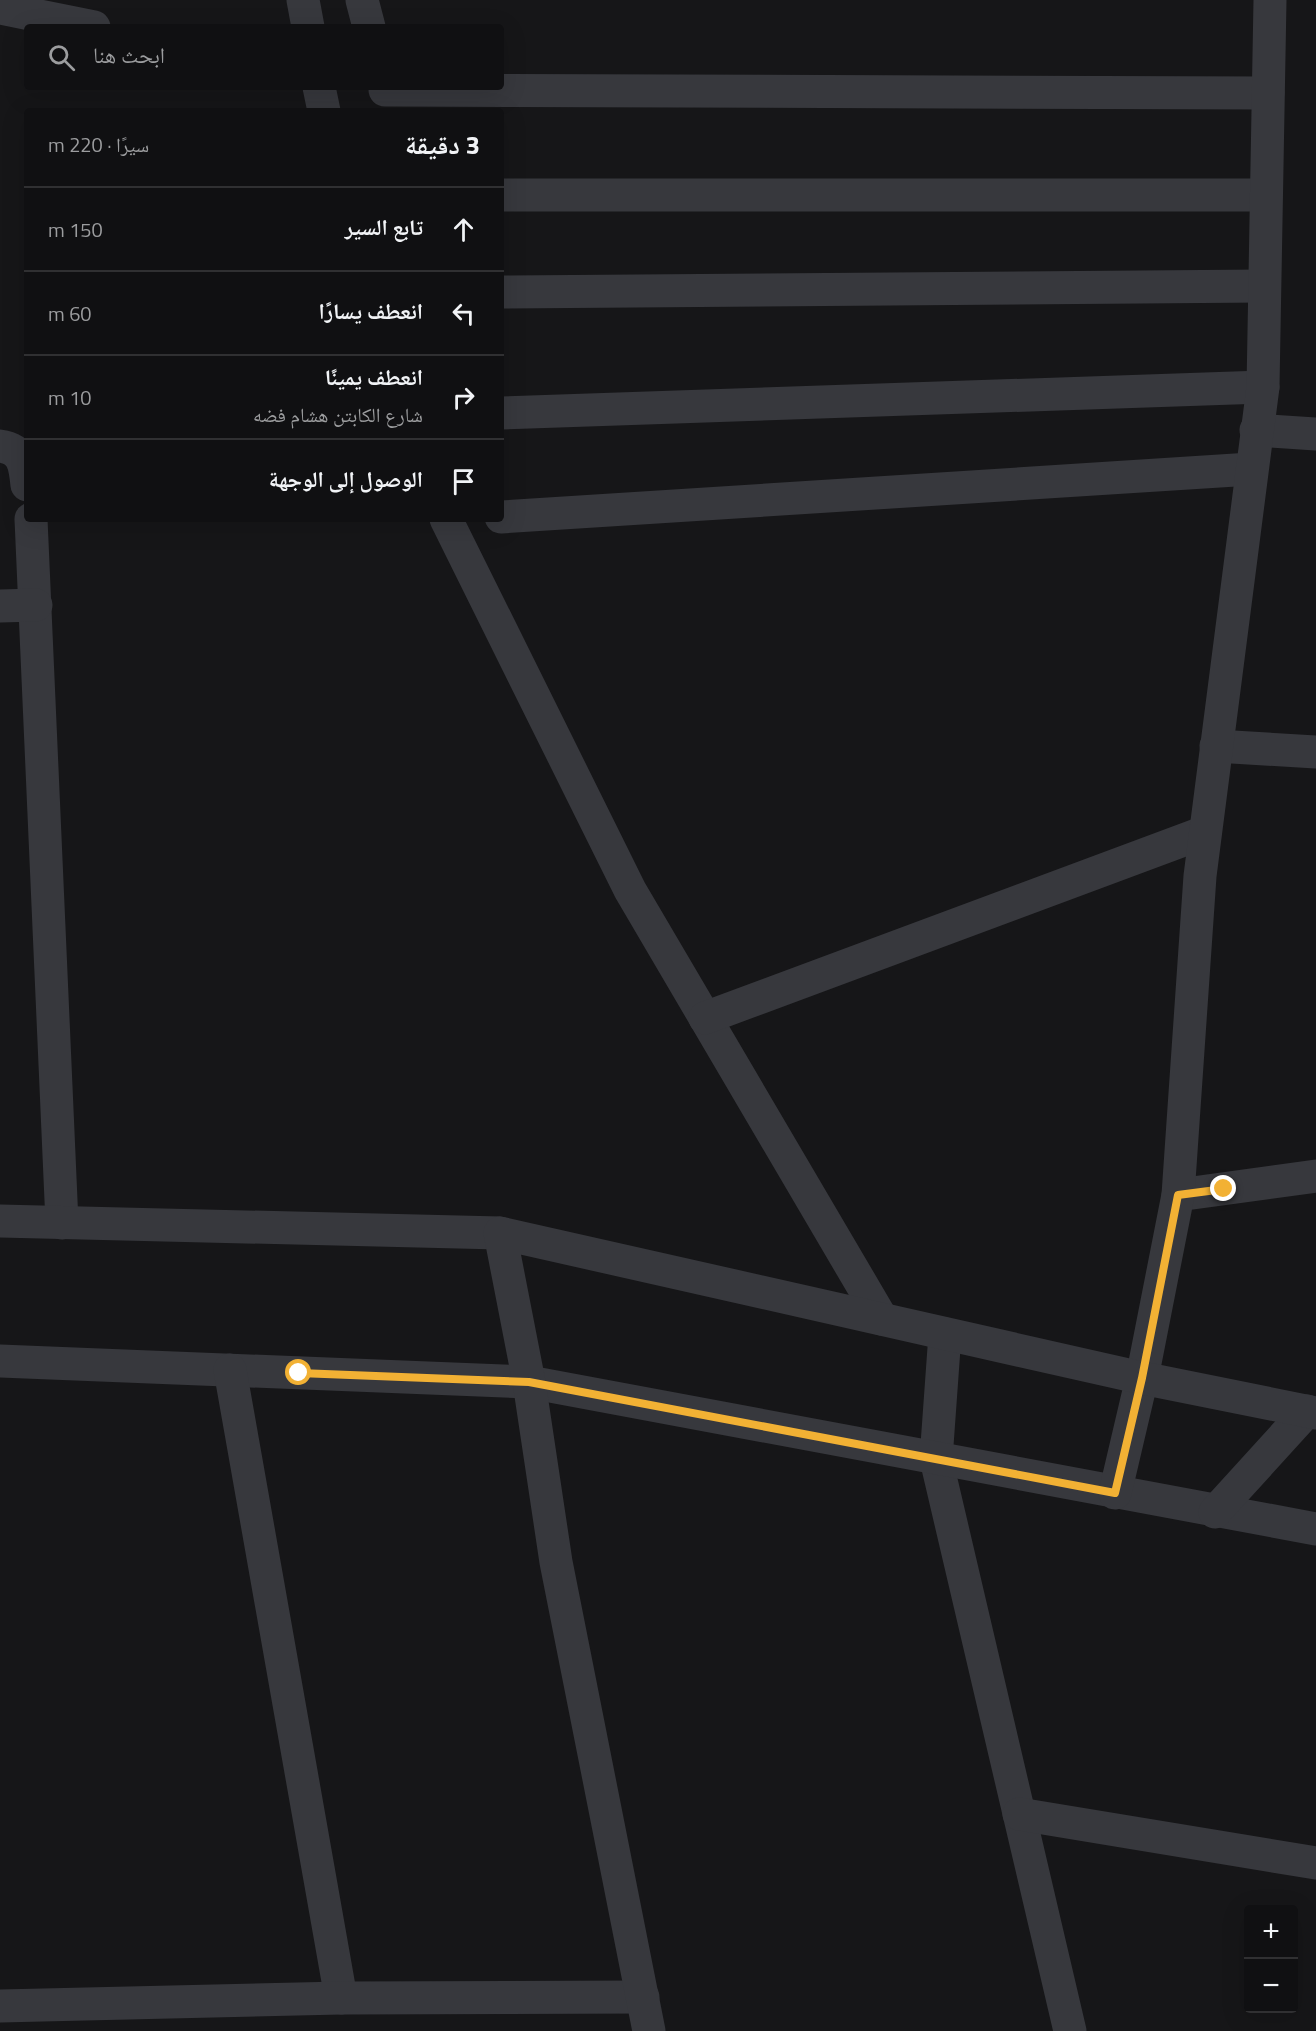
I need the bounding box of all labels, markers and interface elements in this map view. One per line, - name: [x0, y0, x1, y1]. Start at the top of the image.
- search box: [24, 24, 504, 90]
- text: ابحث هنا: [93, 38, 165, 72]
- icon: search: [45, 41, 78, 74]
- text: 3 دقيقة: [405, 125, 480, 164]
- text: سيرًا · 220 m: [48, 129, 149, 160]
- text: تابع السير: [345, 210, 423, 244]
- icon: ahead: [447, 213, 480, 246]
- text: 150 m: [48, 214, 103, 245]
- text: انعطف يسارًا: [318, 294, 423, 328]
- icon: left: [447, 297, 480, 330]
- text: 60 m: [48, 298, 92, 329]
- text: انعطف يمينًا: [325, 360, 423, 394]
- icon: right: [447, 381, 480, 414]
- text: 10 m: [48, 382, 92, 413]
- text: شارع الكابتن هشام فضه: [253, 399, 423, 430]
- text: الوصول إلى الوجهة: [269, 462, 423, 496]
- icon: arrive: [447, 465, 480, 498]
- route end: [1210, 1175, 1236, 1201]
- route start: [285, 1359, 311, 1385]
- map controls: [1244, 1905, 1298, 2013]
- button: +: [1244, 1905, 1298, 1959]
- button: −: [1244, 1959, 1298, 2013]

